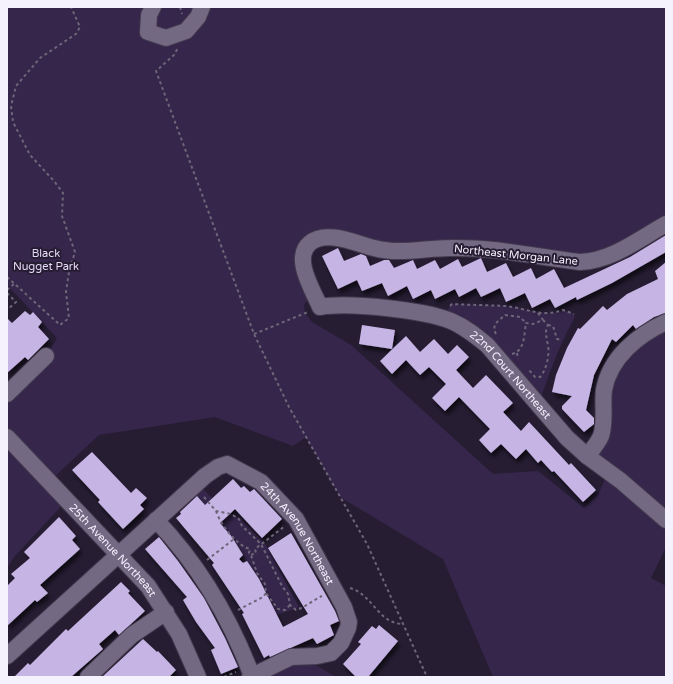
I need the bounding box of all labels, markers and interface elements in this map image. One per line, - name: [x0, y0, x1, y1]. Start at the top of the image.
- street label: Northeast Morgan Lane: [453, 242, 579, 268]
- park label: Black Nugget Park: [13, 247, 79, 273]
- street label: 22nd Court Northeast: [467, 328, 554, 421]
- street label: 24th Avenue Northeast: [258, 479, 337, 587]
- street label: 25th Avenue Northeast: [67, 501, 159, 599]

